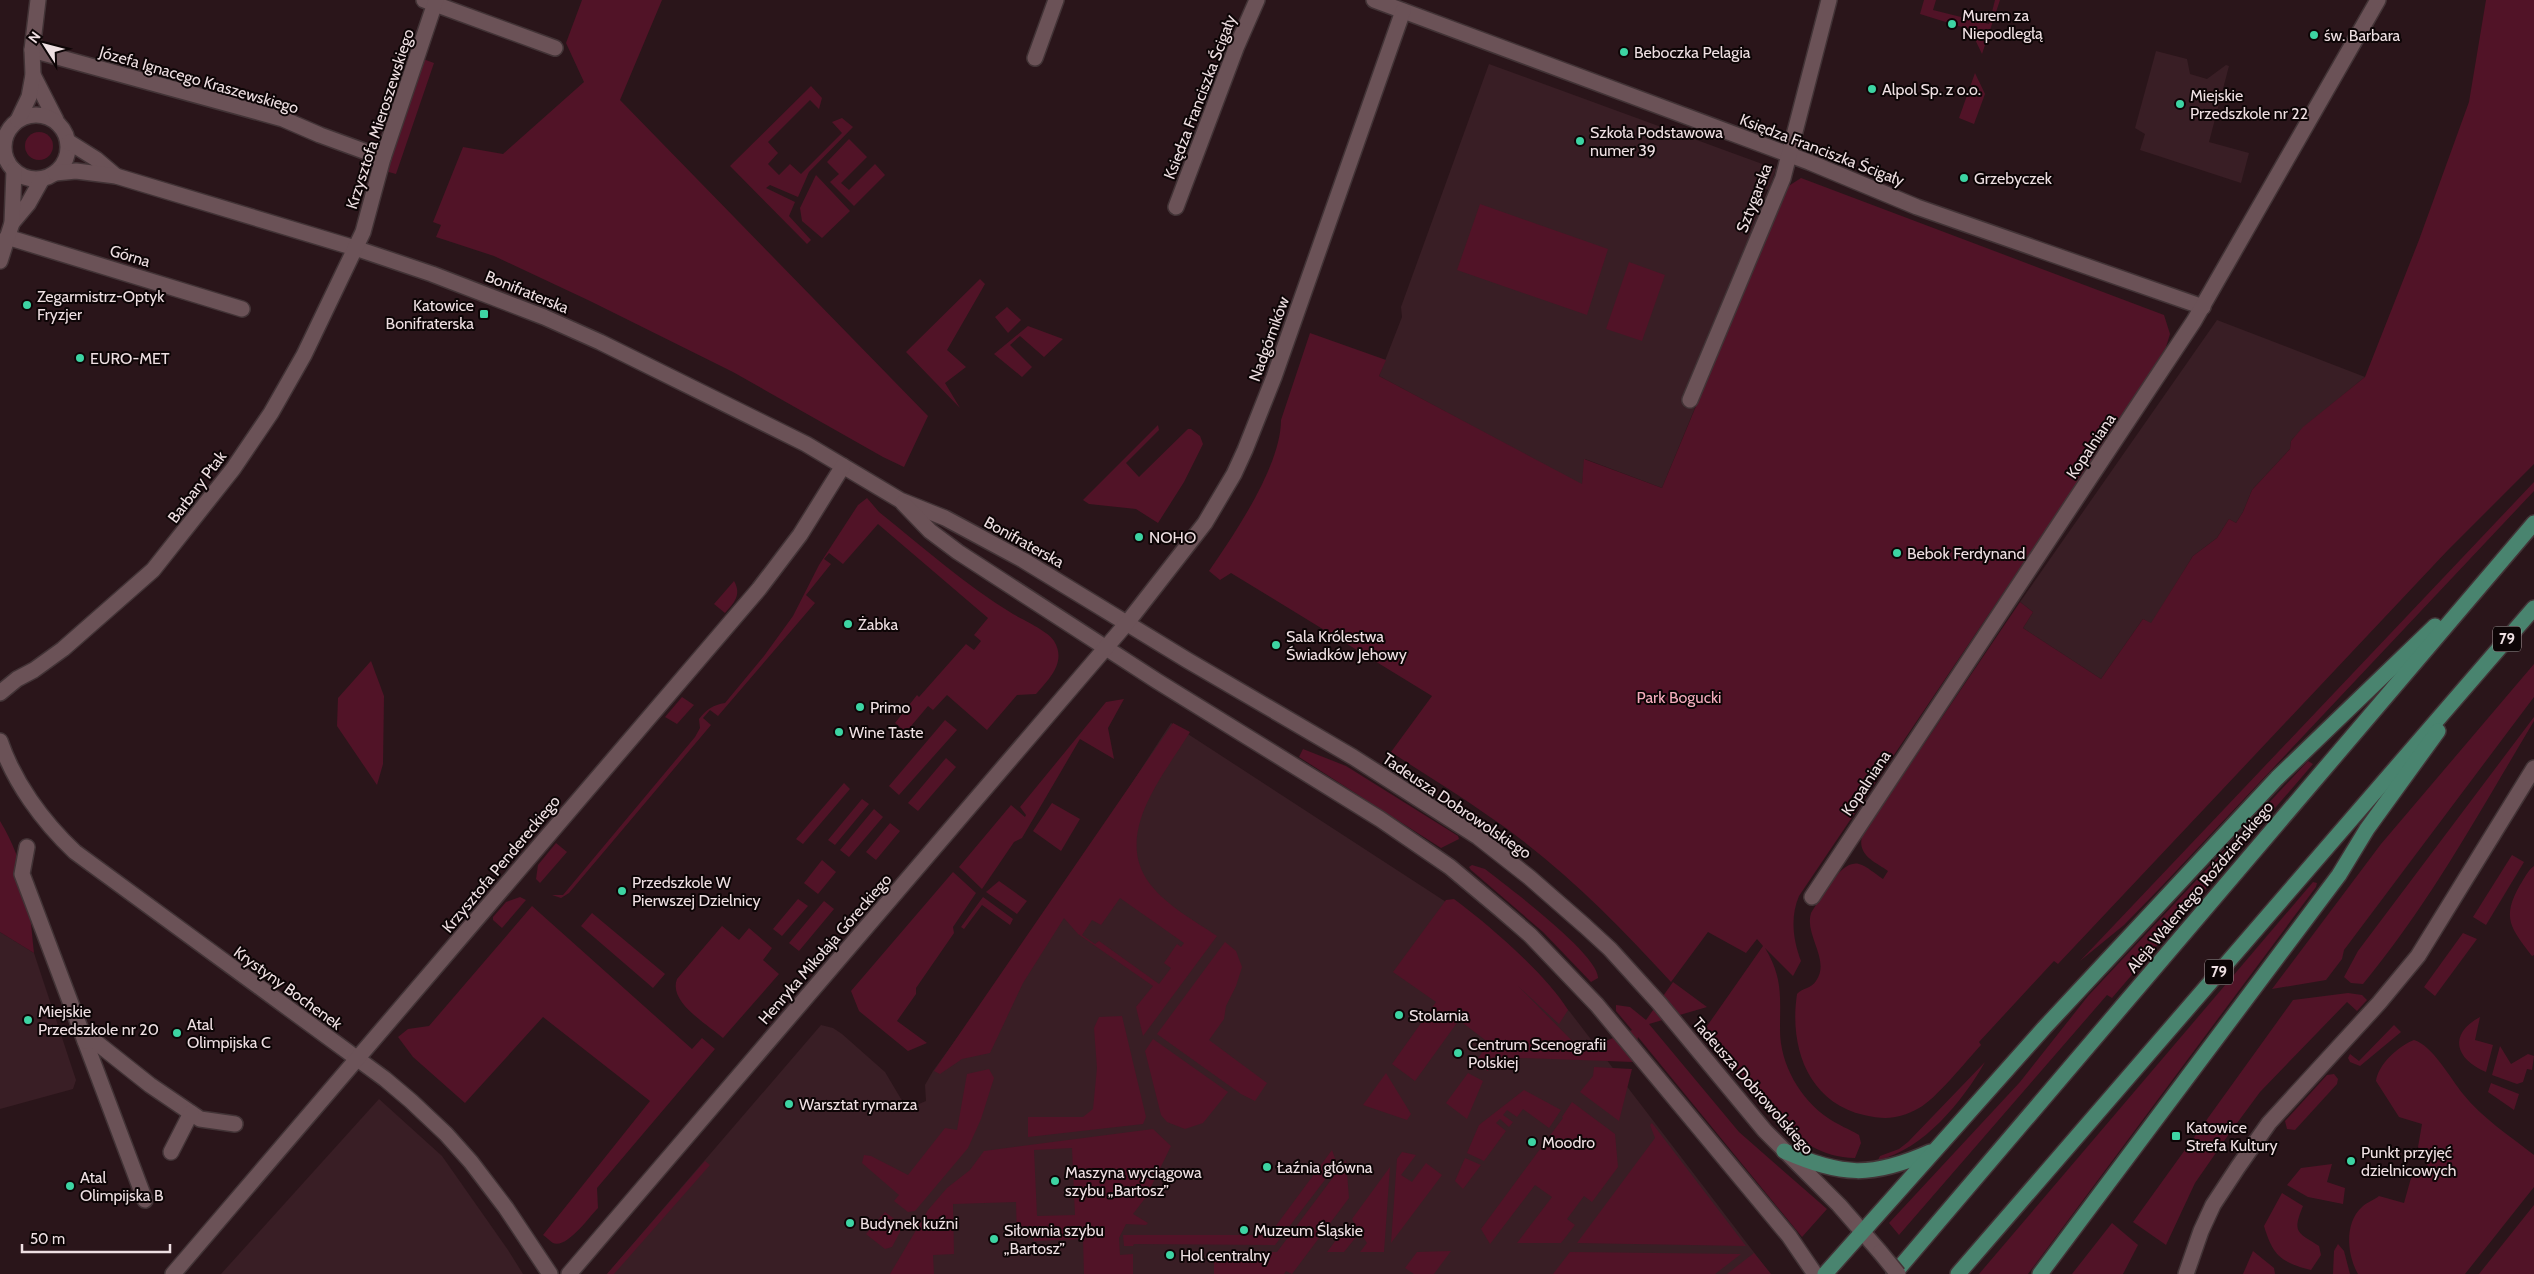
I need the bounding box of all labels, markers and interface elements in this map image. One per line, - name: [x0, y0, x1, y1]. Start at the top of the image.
- place label: Murem za Niepodległą: [1962, 6, 2043, 43]
- street label: Księdza Franciszka Ścigały: [1160, 12, 1240, 182]
- marker: Murem za Niepodległą: [1946, 18, 1958, 30]
- north arrow: [20, 20, 70, 70]
- street label: Krzysztofa Mieroszewskiego: [342, 26, 418, 212]
- place label: św. Barbara: [2324, 26, 2401, 45]
- text: N: [24, 28, 45, 47]
- marker: św. Barbara: [2308, 29, 2320, 41]
- street label: Józefa Ignacego Kraszewskiego: [96, 42, 301, 118]
- place label: Beboczka Pelagia: [1634, 43, 1751, 62]
- marker: Beboczka Pelagia: [1618, 46, 1630, 58]
- place label: Alpol Sp. z o.o.: [1882, 80, 1981, 99]
- marker: Alpol Sp. z o.o.: [1866, 83, 1878, 95]
- place label: Miejskie Przedszkole nr 22: [2190, 86, 2308, 123]
- marker: Miejskie Przedszkole nr 22: [2174, 98, 2186, 110]
- street label: Księdza Franciszka Ścigały: [1737, 110, 1907, 190]
- place label: Szkoła Podstawowa numer 39: [1590, 123, 1723, 160]
- marker: Szkoła Podstawowa numer 39: [1574, 135, 1586, 147]
- street label: Sztygarska: [1732, 161, 1776, 235]
- place label: Grzebyczek: [1974, 169, 2053, 188]
- marker: Grzebyczek: [1958, 172, 1970, 184]
- street label: Górna: [108, 241, 153, 271]
- street label: Bonifraterska: [482, 267, 572, 317]
- place label: Zegarmistrz-Optyk Fryzjer: [37, 287, 165, 324]
- street label: Nadgórników: [1245, 294, 1293, 384]
- place label: Katowice Bonifraterska: [386, 296, 474, 333]
- marker: Zegarmistrz-Optyk Fryzjer: [21, 299, 33, 311]
- marker: Katowice Bonifraterska: [478, 308, 490, 320]
- place label: EURO-MET: [90, 349, 170, 368]
- marker: EURO-MET: [74, 352, 86, 364]
- street label: Kopalniana: [2062, 410, 2120, 482]
- street label: Barbary Ptak: [164, 447, 231, 527]
- street label: Bonifraterska: [981, 512, 1068, 572]
- place label: NOHO: [1149, 528, 1196, 547]
- marker: NOHO: [1133, 531, 1145, 543]
- place label: Bebok Ferdynand: [1907, 544, 2025, 563]
- marker: Bebok Ferdynand: [1891, 547, 1903, 559]
- place label: Żabka: [858, 615, 898, 634]
- marker: Żabka: [842, 618, 854, 630]
- road number: 79: [2493, 626, 2521, 652]
- place label: Sala Królestwa Świadków Jehowy: [1286, 627, 1407, 664]
- marker: Sala Królestwa Świadków Jehowy: [1270, 639, 1282, 651]
- park label: Park Bogucki: [1637, 688, 1721, 707]
- place label: Primo: [870, 698, 911, 717]
- marker: Primo: [854, 701, 866, 713]
- place label: Wine Taste: [849, 723, 924, 742]
- marker: Wine Taste: [833, 726, 845, 738]
- street label: Kopalniana: [1837, 747, 1895, 819]
- street label: Tadeusza Dobrowolskiego: [1379, 749, 1535, 863]
- street label: Krzysztofa Pendereckiego: [438, 791, 564, 937]
- street label: Aleja Walentego Roździeńskiego: [2123, 797, 2277, 977]
- street label: Henryka Mikołaja Góreckiego: [755, 870, 896, 1028]
- place label: Przedszkole W Pierwszej Dzielnicy: [632, 873, 761, 910]
- marker: Przedszkole W Pierwszej Dzielnicy: [616, 885, 628, 897]
- street label: Krystyny Bochenek: [230, 942, 347, 1034]
- road number: 79: [2205, 960, 2233, 984]
- place label: Miejskie Przedszkole nr 20: [38, 1002, 159, 1039]
- place label: Stolarnia: [1409, 1006, 1469, 1025]
- marker: Stolarnia: [1393, 1009, 1405, 1021]
- marker: Miejskie Przedszkole nr 20: [22, 1014, 34, 1026]
- street label: Tadeusza Dobrowolskiego: [1688, 1014, 1818, 1158]
- place label: Atal Olimpijska C: [187, 1015, 271, 1052]
- marker: Atal Olimpijska C: [171, 1027, 183, 1039]
- place label: Centrum Scenografii Polskiej: [1468, 1035, 1606, 1072]
- marker: Centrum Scenografii Polskiej: [1452, 1047, 1464, 1059]
- place label: Warsztat rymarza: [799, 1095, 918, 1114]
- marker: Warsztat rymarza: [783, 1098, 795, 1110]
- place label: Katowice Strefa Kultury: [2186, 1118, 2278, 1155]
- marker: Katowice Strefa Kultury: [2170, 1130, 2182, 1142]
- place label: Moodro: [1542, 1133, 1595, 1152]
- marker: Moodro: [1526, 1136, 1538, 1148]
- place label: Punkt przyjęć dzielnicowych: [2361, 1143, 2456, 1180]
- marker: Punkt przyjęć dzielnicowych: [2345, 1155, 2357, 1167]
- place label: Łaźnia główna: [1277, 1158, 1373, 1177]
- marker: Łaźnia główna: [1261, 1161, 1273, 1173]
- place label: Maszyna wyciągowa szybu „Bartosz”: [1065, 1163, 1202, 1200]
- place label: Atal Olimpijska B: [80, 1168, 164, 1205]
- marker: Maszyna wyciągowa szybu „Bartosz”: [1049, 1175, 1061, 1187]
- marker: Atal Olimpijska B: [64, 1180, 76, 1192]
- place label: Budynek kuźni: [860, 1214, 958, 1233]
- marker: Budynek kuźni: [844, 1217, 856, 1229]
- place label: Siłownia szybu „Bartosz”: [1004, 1221, 1104, 1258]
- place label: Muzeum Śląskie: [1254, 1221, 1363, 1240]
- scale bar: [22, 1222, 170, 1254]
- marker: Muzeum Śląskie: [1238, 1224, 1250, 1236]
- text: 50 m: [30, 1230, 65, 1248]
- marker: Siłownia szybu „Bartosz”: [988, 1233, 1000, 1245]
- place label: Hol centralny: [1180, 1246, 1270, 1265]
- marker: Hol centralny: [1164, 1249, 1176, 1261]

